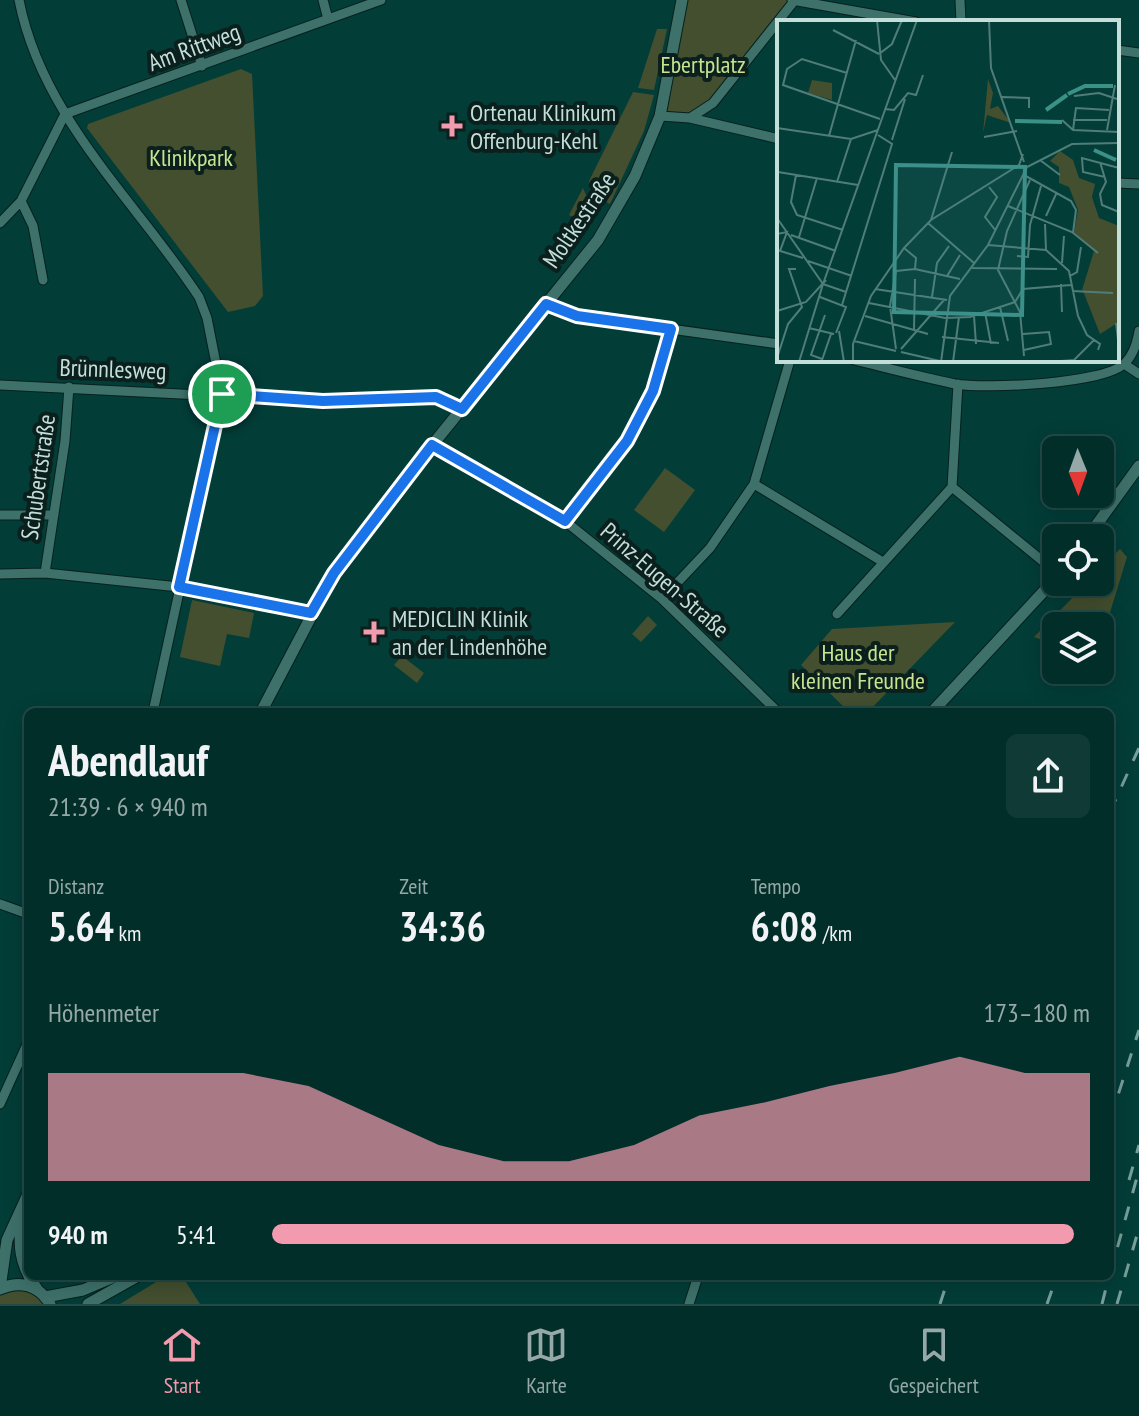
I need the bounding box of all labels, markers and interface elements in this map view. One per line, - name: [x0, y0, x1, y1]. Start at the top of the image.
- street label: Am Rittweg: [144, 16, 244, 78]
- inset map: [777, 20, 1119, 362]
- park label: Ebertplatz: [660, 49, 746, 80]
- place label: Ortenau Klinikum Offenburg-Kehl: [470, 97, 616, 156]
- marker: Ortenau Klinikum Offenburg-Kehl: [441, 115, 463, 137]
- park label: Klinikpark: [149, 142, 233, 173]
- street label: Moltkestraße: [536, 166, 622, 274]
- street label: Brünnlesweg: [59, 352, 167, 386]
- pin: [188, 360, 256, 428]
- icon: arrive: [200, 372, 244, 416]
- street label: Schubertstraße: [14, 412, 62, 542]
- north arrow: [1042, 436, 1114, 508]
- map controls: [1042, 436, 1114, 684]
- street label: Prinz-Eugen-Straße: [594, 516, 736, 644]
- button: locate: [1042, 524, 1114, 596]
- place label: MEDICLIN Klinik an der Lindenhöhe: [392, 603, 547, 662]
- button: layers: [1042, 612, 1114, 684]
- marker: MEDICLIN Klinik an der Lindenhöhe: [363, 621, 385, 643]
- park label: Haus der kleinen Freunde: [791, 637, 925, 696]
- text: Abendlauf: [48, 731, 208, 788]
- button: share: [1006, 734, 1090, 818]
- text: 21:39 · 6 × 940 m: [48, 790, 208, 823]
- text: Distanz: [48, 872, 104, 900]
- text: Zeit: [399, 872, 428, 900]
- text: Tempo: [751, 872, 801, 900]
- text: 5.64: [48, 900, 114, 952]
- text: 34:36: [399, 900, 486, 952]
- text: 6:08: [751, 900, 818, 952]
- text: km: [114, 919, 141, 947]
- text: /km: [818, 919, 852, 947]
- text: Höhenmeter: [48, 996, 159, 1029]
- text: 173–180 m: [984, 996, 1090, 1029]
- text: 940 m: [48, 1218, 108, 1251]
- text: 5:41: [176, 1218, 216, 1251]
- tab: Start: [160, 1323, 204, 1399]
- tab: Karte: [524, 1323, 568, 1399]
- tab: Gespeichert: [889, 1323, 979, 1399]

